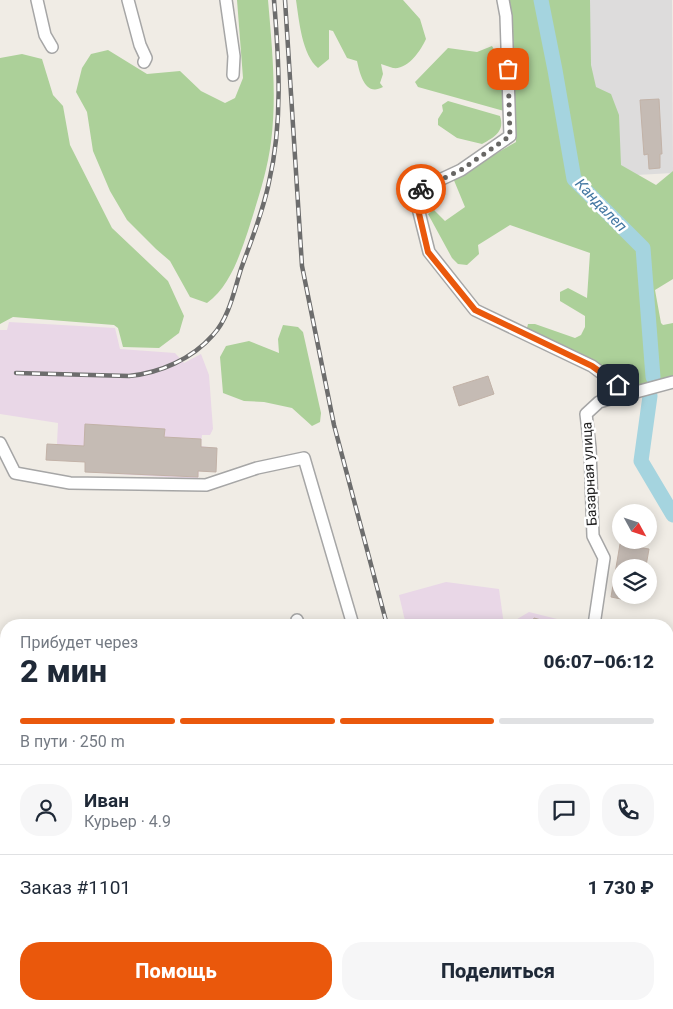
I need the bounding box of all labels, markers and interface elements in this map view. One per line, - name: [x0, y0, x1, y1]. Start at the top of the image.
- pin: [487, 48, 529, 90]
- icon: bag: [494, 55, 522, 83]
- courier: [396, 164, 446, 214]
- icon: bike: [407, 175, 435, 203]
- water label: Кандалеп: [571, 175, 631, 235]
- pin: [597, 364, 639, 406]
- icon: home: [604, 371, 632, 399]
- street label: Базарная улица: [578, 421, 600, 527]
- north arrow: [612, 504, 658, 549]
- map controls: [612, 504, 657, 604]
- button: layers: [612, 559, 657, 604]
- text: Прибудет через: [20, 633, 138, 652]
- text: 06:07–06:12: [543, 650, 654, 673]
- text: 2 мин: [20, 652, 107, 690]
- text: В пути · 250 m: [20, 732, 125, 751]
- button: person: [20, 784, 72, 836]
- button: chat: [538, 784, 590, 836]
- button: phone: [602, 784, 654, 836]
- text: Иван: [84, 789, 129, 812]
- text: Курьер · 4.9: [84, 812, 171, 831]
- text: Заказ #1101: [20, 876, 131, 899]
- text: 1 730 ₽: [588, 876, 654, 899]
- button: Помощь: [20, 942, 332, 1000]
- button: Поделиться: [342, 942, 654, 1000]

